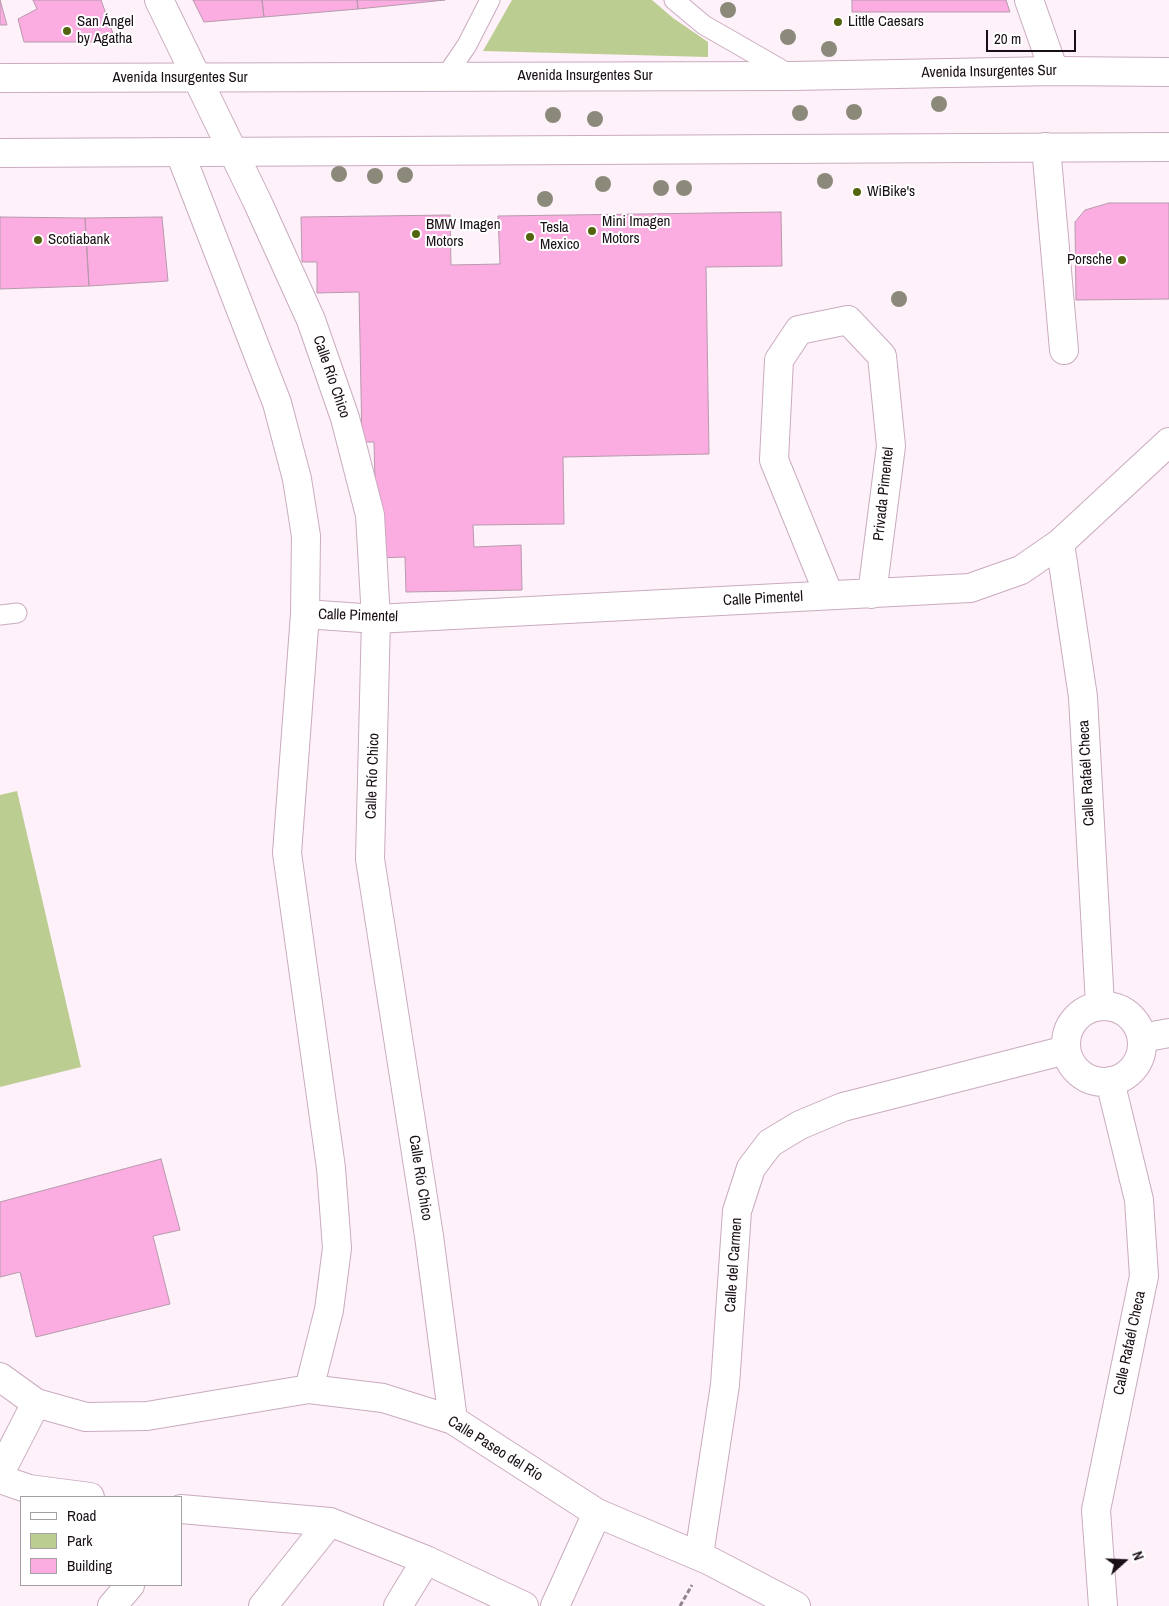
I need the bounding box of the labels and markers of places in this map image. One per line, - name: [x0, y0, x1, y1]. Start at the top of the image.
- place label: San Ángel by Agatha: [77, 13, 134, 48]
- place label: Little Caesars: [848, 13, 924, 31]
- marker: Little Caesars: [832, 16, 844, 28]
- marker: San Ángel by Agatha: [61, 25, 73, 37]
- place label: WiBike's: [867, 183, 915, 201]
- marker: WiBike's: [851, 186, 863, 198]
- place label: Mini Imagen Motors: [602, 213, 670, 248]
- place label: BMW Imagen Motors: [426, 216, 501, 251]
- place label: Tesla Mexico: [540, 219, 580, 254]
- marker: Mini Imagen Motors: [586, 225, 598, 237]
- marker: BMW Imagen Motors: [410, 228, 422, 240]
- place label: Scotiabank: [48, 231, 110, 249]
- marker: Tesla Mexico: [524, 231, 536, 243]
- marker: Scotiabank: [32, 234, 44, 246]
- place label: Porsche: [1067, 251, 1112, 269]
- marker: Porsche: [1116, 254, 1128, 266]

